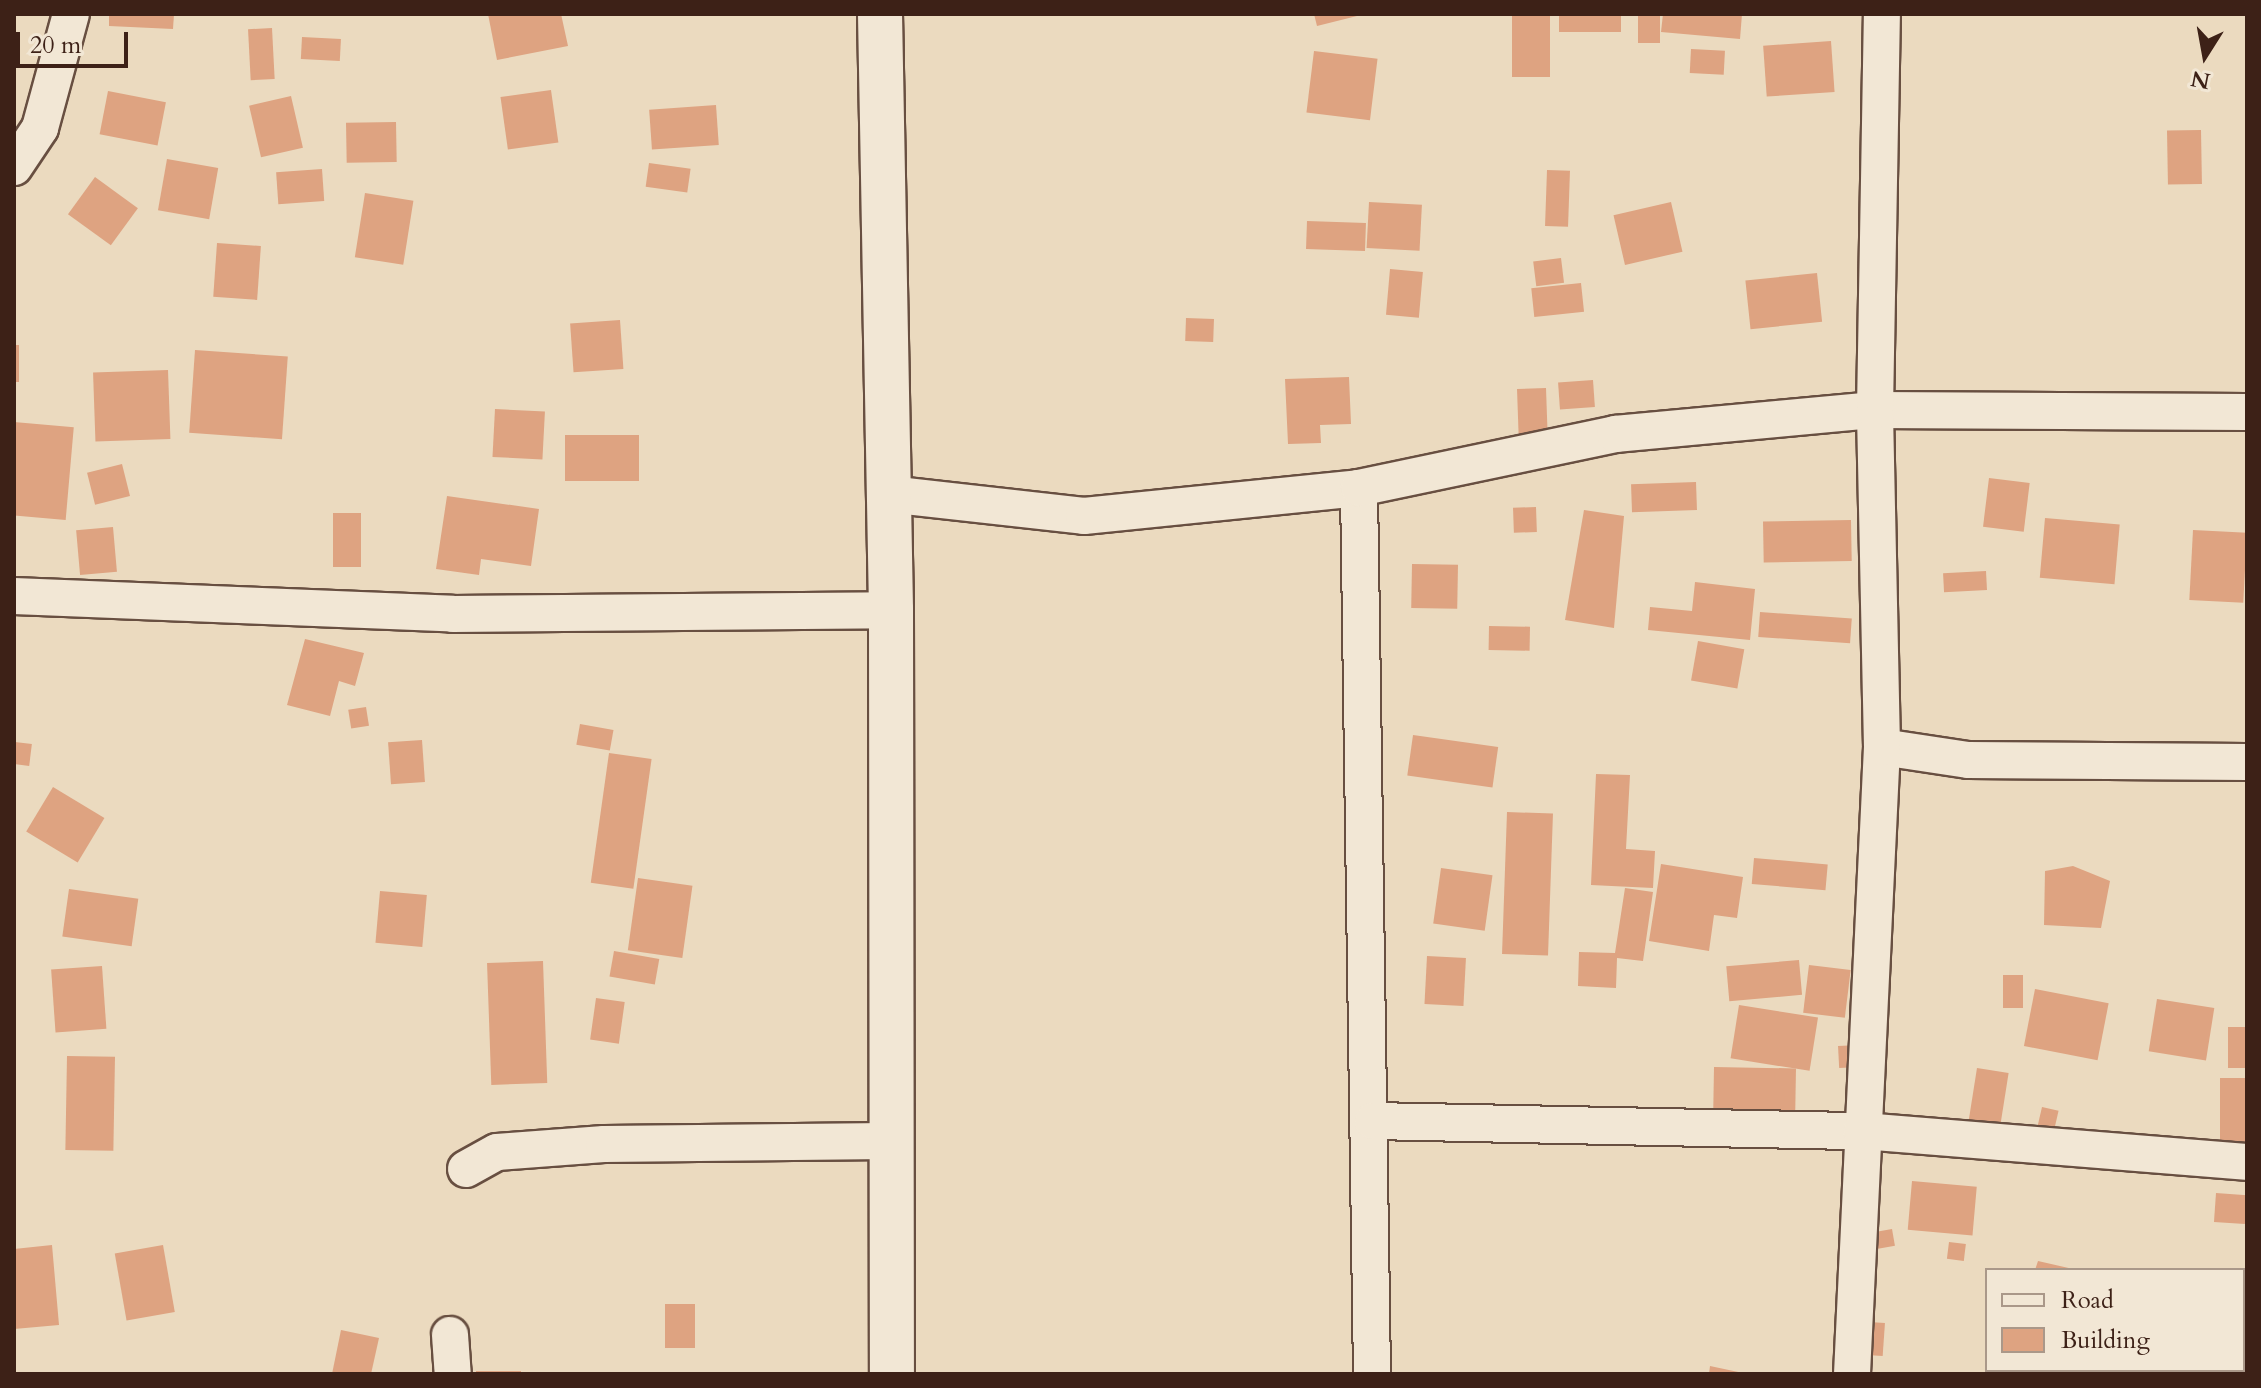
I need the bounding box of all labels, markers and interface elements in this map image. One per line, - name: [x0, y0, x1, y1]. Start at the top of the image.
- scale bar: [20, 16, 132, 66]
- north arrow: [2165, 16, 2245, 96]
- text: 20 m: [30, 29, 81, 62]
- text: N: [2188, 63, 2213, 96]
- legend: [1985, 1268, 2245, 1372]
- text: Road: [2061, 1284, 2114, 1317]
- text: Building: [2061, 1324, 2150, 1357]

